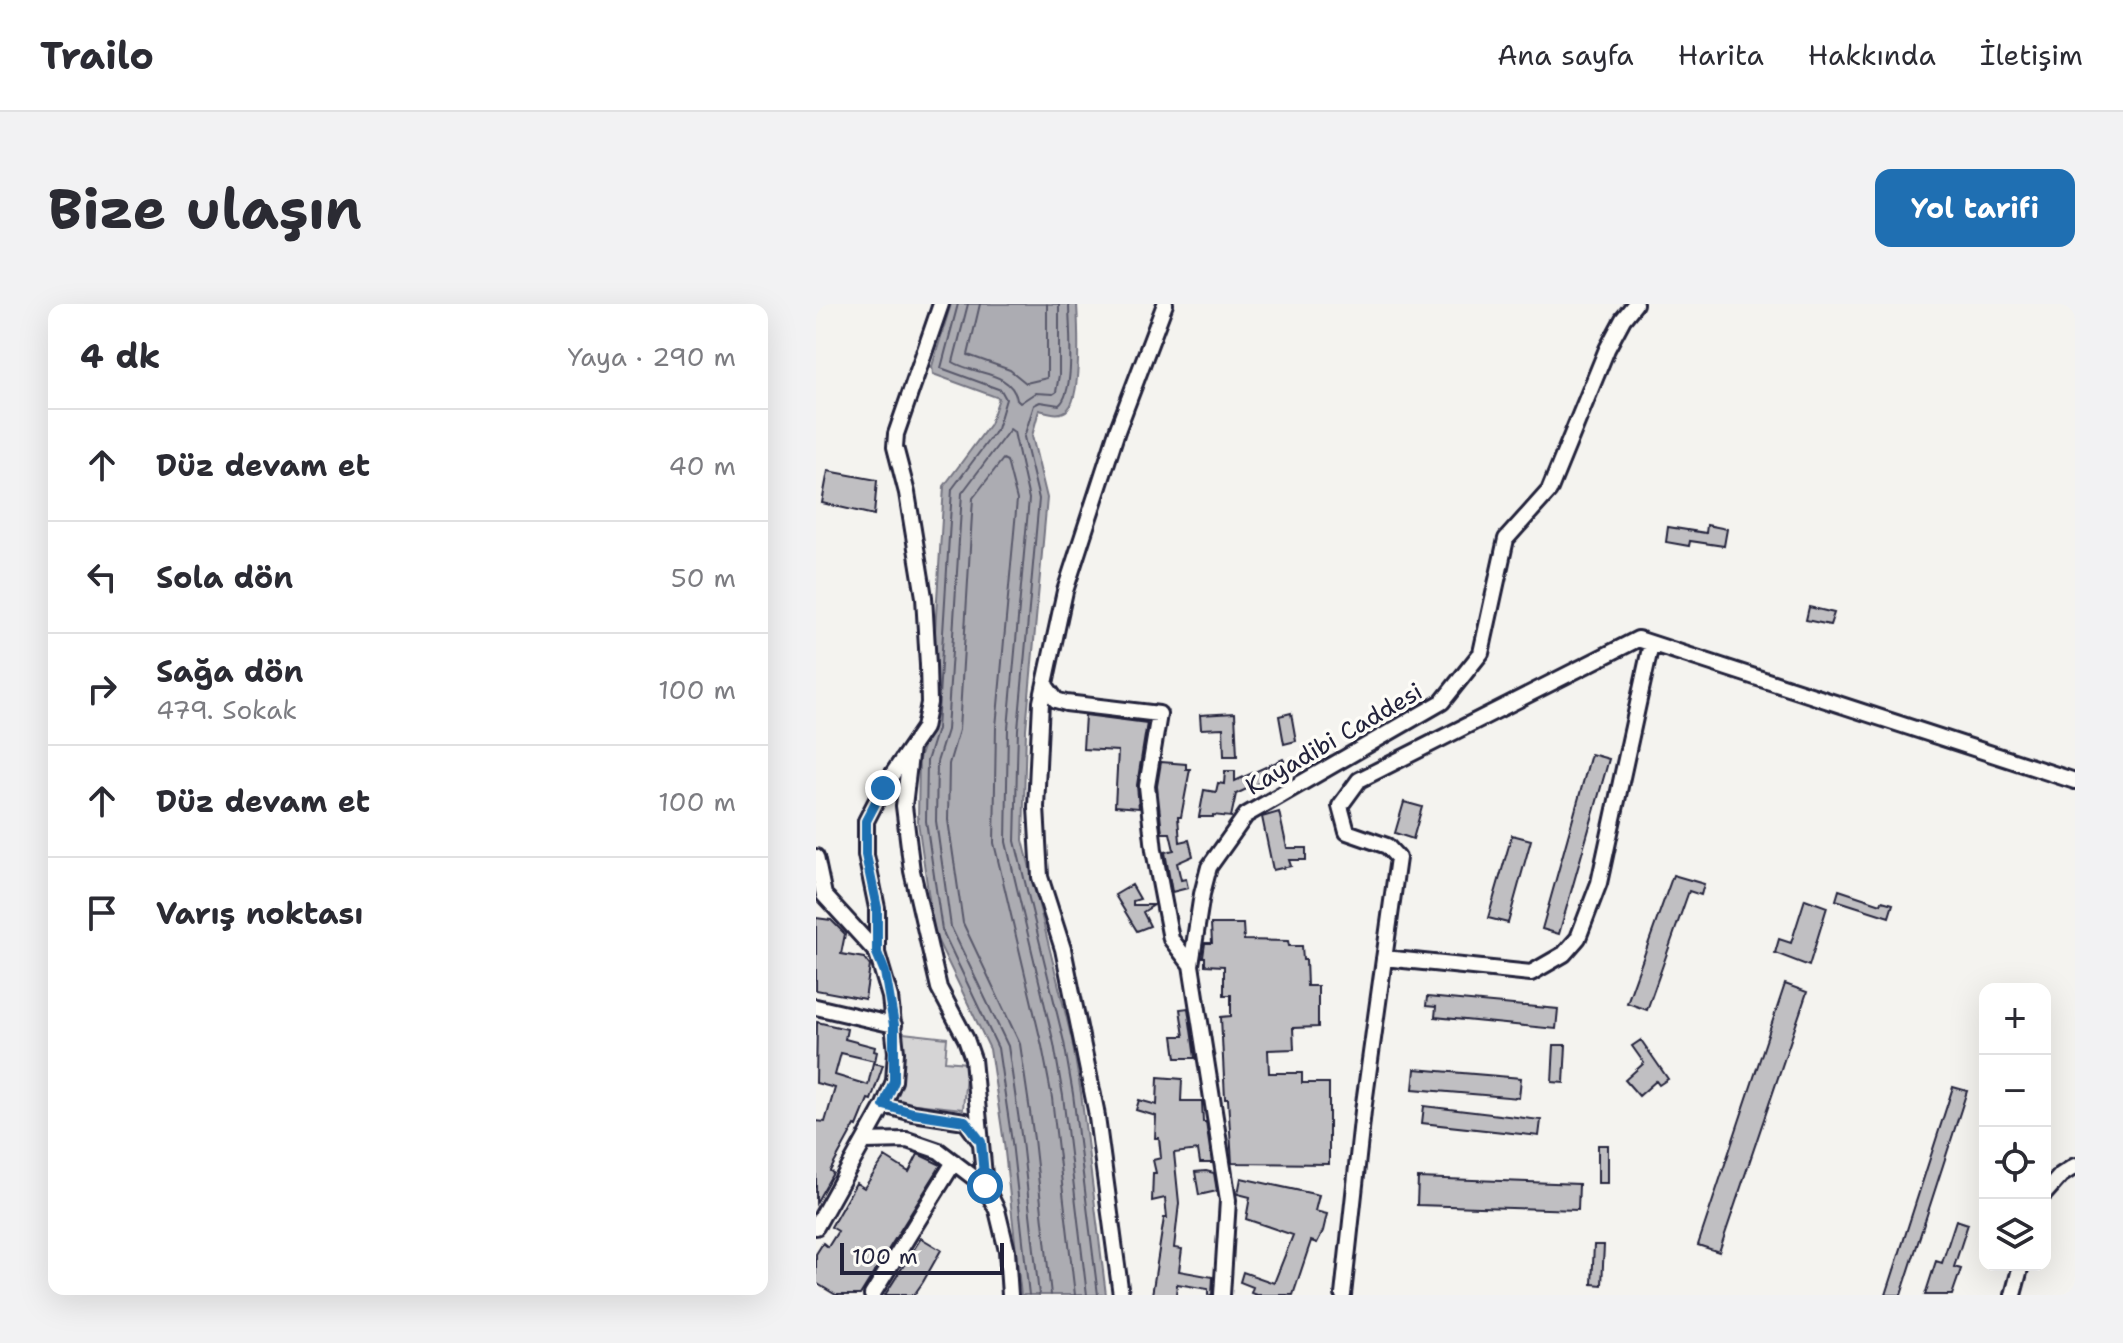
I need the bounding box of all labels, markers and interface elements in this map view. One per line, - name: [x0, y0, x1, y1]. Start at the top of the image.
- text: Trailo: [40, 30, 154, 81]
- text: Ana sayfa: [1497, 36, 1634, 74]
- text: Harita: [1678, 36, 1764, 74]
- text: Hakkında: [1808, 36, 1936, 74]
- text: İletişim: [1980, 36, 2083, 74]
- button: Yol tarifi: [1875, 169, 2075, 247]
- text: Bize ulaşın: [48, 171, 362, 246]
- text: 4 dk: [80, 333, 161, 379]
- text: Yaya · 290 m: [567, 339, 736, 374]
- icon: ahead: [80, 443, 124, 487]
- text: Düz devam et: [156, 445, 370, 486]
- text: 40 m: [669, 448, 736, 483]
- icon: left: [80, 555, 124, 599]
- text: Sola dön: [156, 557, 293, 598]
- text: 50 m: [671, 560, 736, 595]
- text: Sağa dön: [156, 651, 303, 692]
- icon: right: [80, 667, 124, 711]
- text: 100 m: [658, 672, 736, 707]
- street label: Kayadibi Caddesi: [1240, 675, 1428, 803]
- text: 479. Sokak: [156, 692, 297, 727]
- route end: [865, 770, 901, 806]
- icon: ahead: [80, 779, 124, 823]
- text: Düz devam et: [156, 781, 370, 822]
- text: 100 m: [658, 784, 736, 819]
- icon: arrive: [80, 891, 124, 935]
- text: Varış noktası: [156, 893, 363, 934]
- map controls: [1979, 983, 2051, 1271]
- button: +: [1979, 983, 2051, 1055]
- button: −: [1979, 1055, 2051, 1127]
- button: locate: [1979, 1127, 2051, 1199]
- route start: [967, 1168, 1003, 1204]
- button: layers: [1979, 1199, 2051, 1271]
- scale bar: [840, 1239, 1004, 1275]
- text: 100 m: [852, 1242, 918, 1271]

